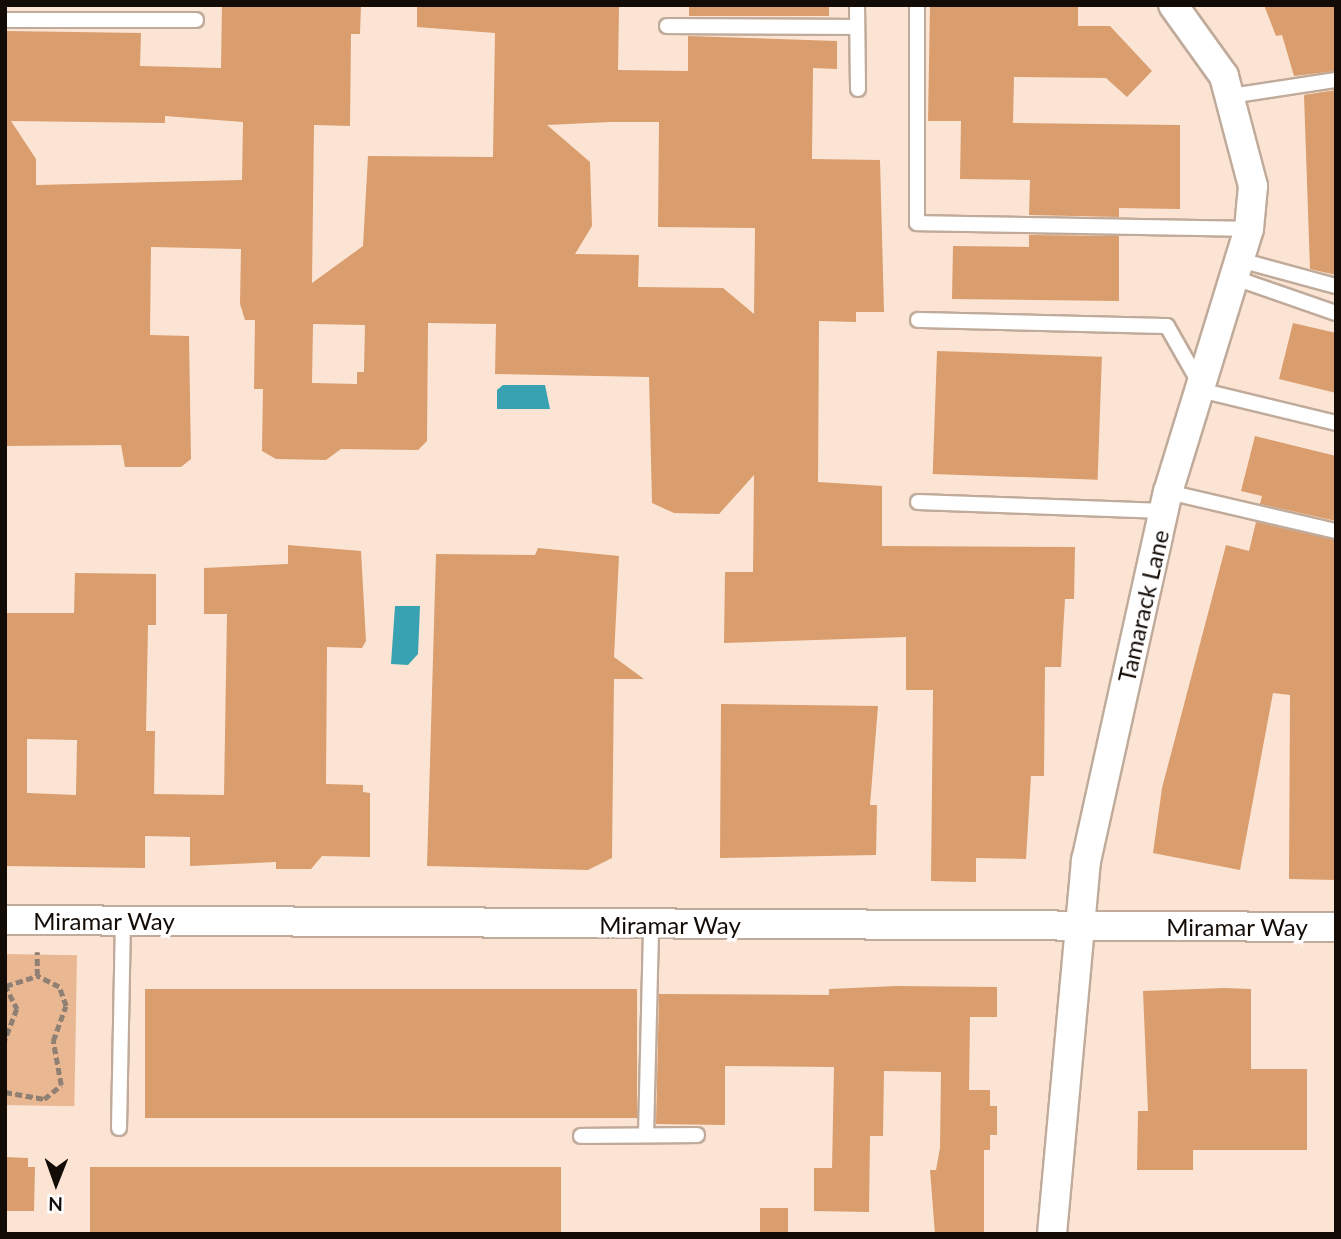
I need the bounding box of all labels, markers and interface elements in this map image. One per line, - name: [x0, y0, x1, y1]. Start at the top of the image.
- street label: Tamarack Lane: [1111, 527, 1175, 685]
- street label: Miramar Way: [33, 907, 175, 935]
- street label: Miramar Way: [599, 911, 741, 939]
- street label: Miramar Way: [1166, 913, 1308, 941]
- north arrow: [21, 1148, 91, 1218]
- text: N: [48, 1193, 63, 1216]

